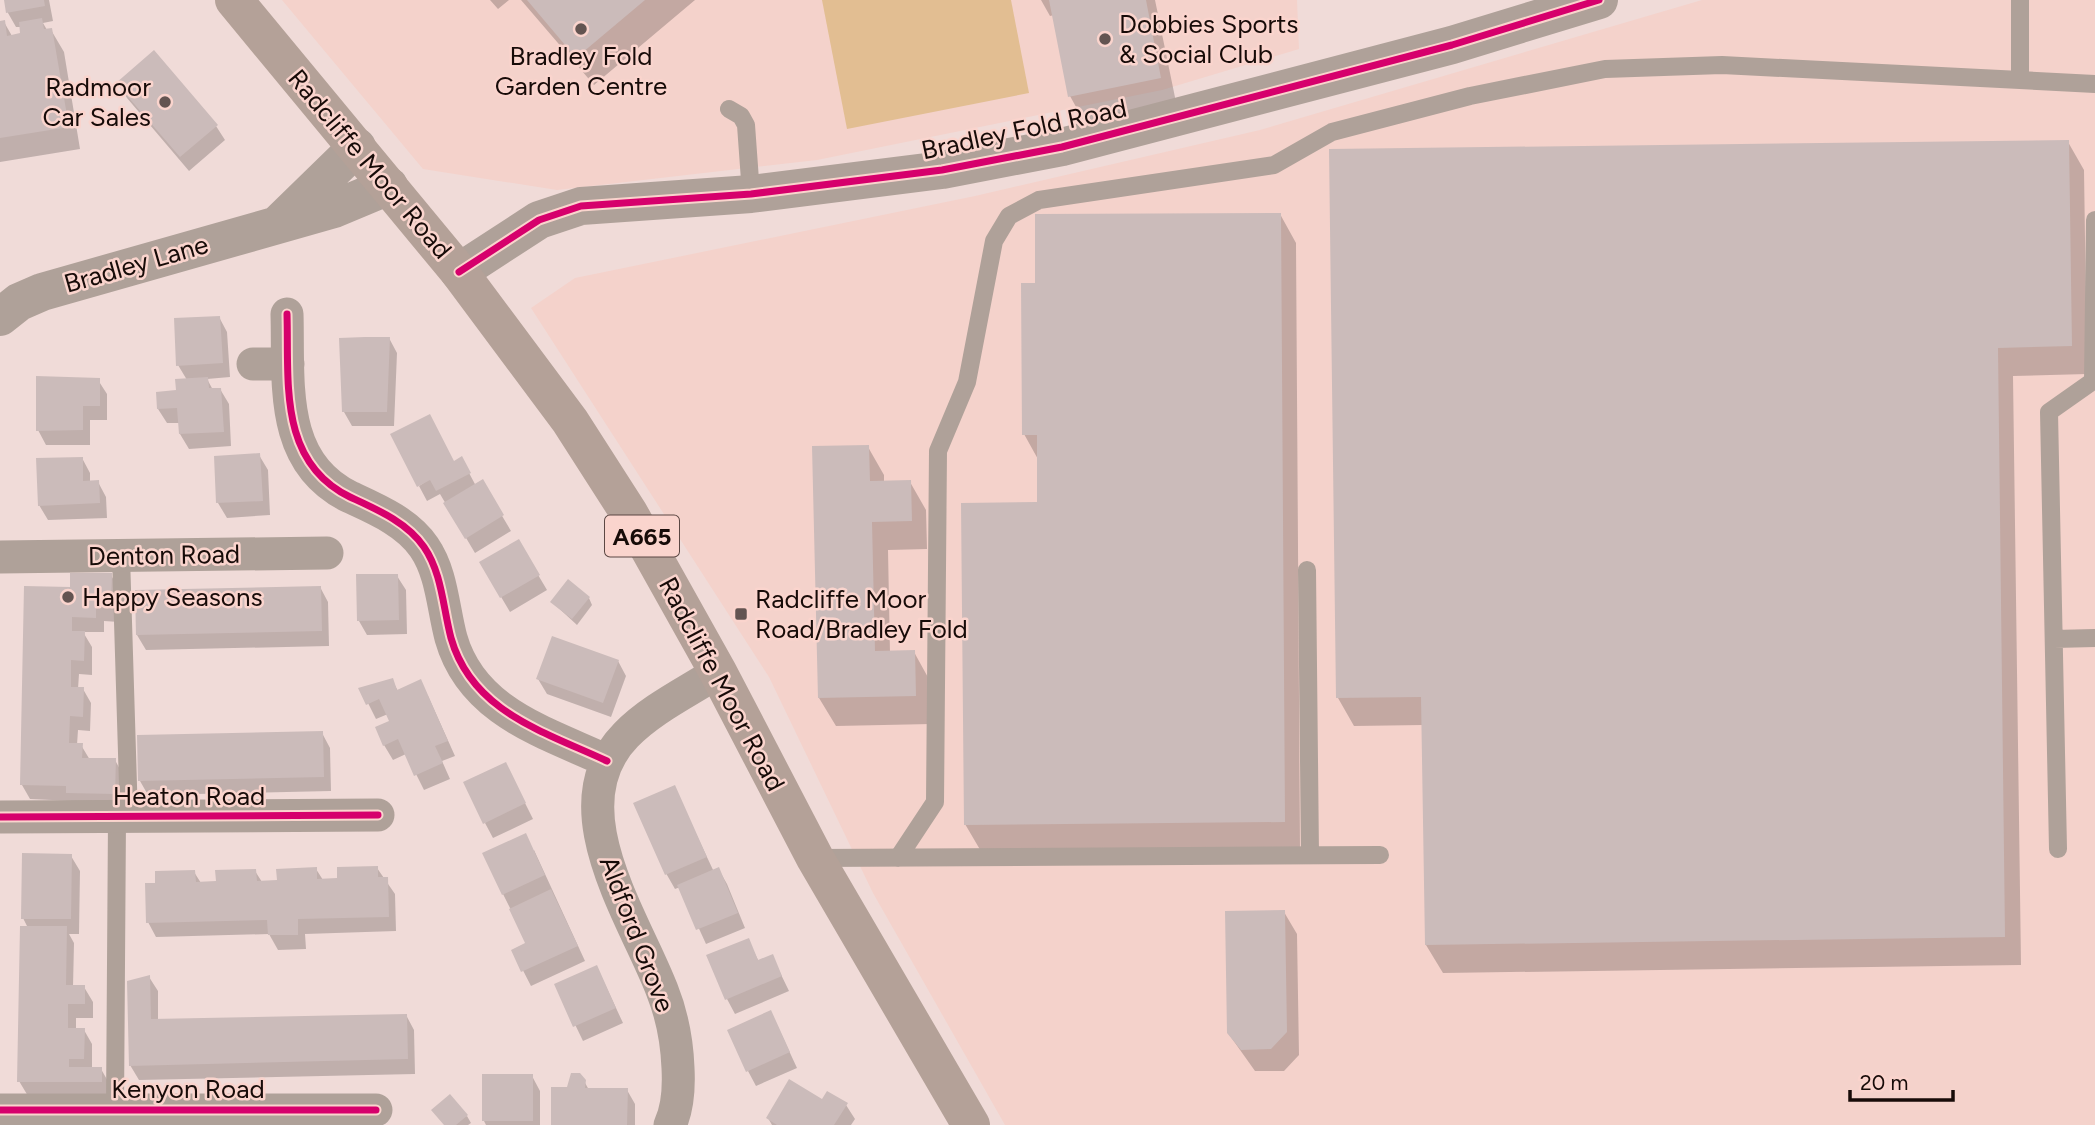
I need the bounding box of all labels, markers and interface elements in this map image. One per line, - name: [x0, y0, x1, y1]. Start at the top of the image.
- place label: Dobbies Sports & Social Club: [1119, 8, 1298, 70]
- marker: Bradley Fold Garden Centre: [573, 21, 589, 37]
- marker: Dobbies Sports & Social Club: [1097, 31, 1113, 47]
- place label: Bradley Fold Garden Centre: [495, 40, 667, 102]
- street label: Radcliffe Moor Road: [281, 63, 459, 265]
- place label: Radmoor Car Sales: [43, 71, 151, 133]
- street label: Bradley Fold Road: [918, 92, 1130, 166]
- marker: Radmoor Car Sales: [157, 94, 173, 110]
- street label: Bradley Lane: [60, 228, 212, 300]
- road number: A665: [605, 516, 679, 556]
- street label: Denton Road: [88, 538, 240, 572]
- street label: Radcliffe Moor Road: [652, 572, 792, 796]
- place label: Happy Seasons: [82, 581, 263, 613]
- place label: Radcliffe Moor Road/Bradley Fold: [755, 583, 968, 645]
- marker: Happy Seasons: [60, 589, 76, 605]
- marker: Radcliffe Moor Road/Bradley Fold: [733, 606, 749, 622]
- street label: Heaton Road: [113, 780, 265, 812]
- street label: Aldford Grove: [593, 852, 681, 1016]
- scale bar: [1850, 1058, 1953, 1102]
- text: 20 m: [1860, 1070, 1908, 1095]
- street label: Kenyon Road: [111, 1073, 265, 1105]

